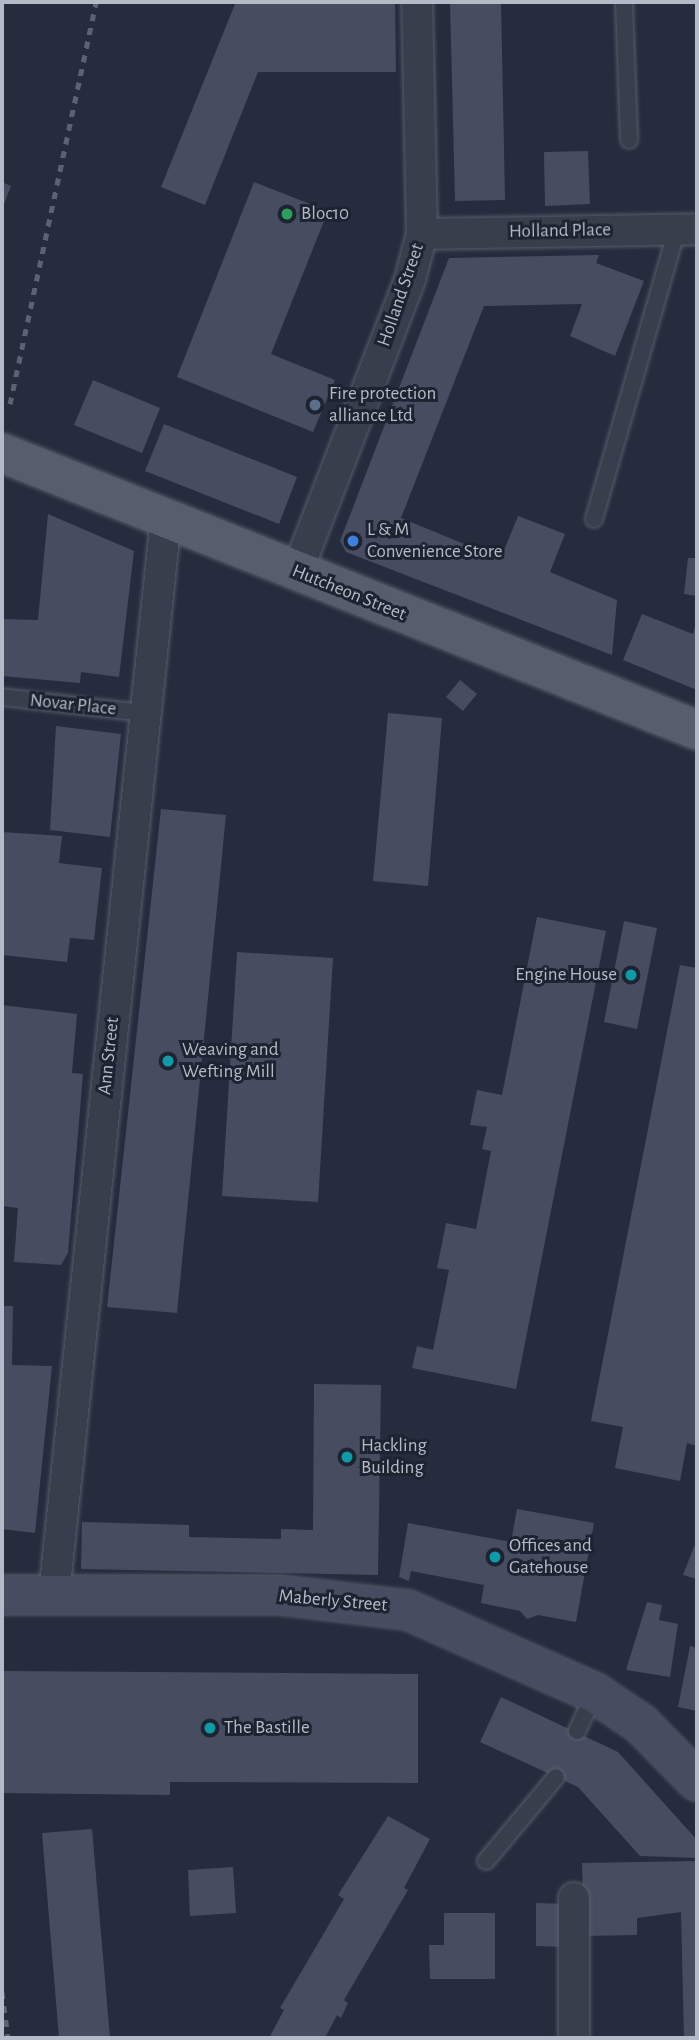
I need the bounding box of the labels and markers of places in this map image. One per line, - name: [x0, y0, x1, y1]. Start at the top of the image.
- place label: Bloc10: [301, 203, 349, 225]
- marker: Bloc10: [279, 206, 295, 222]
- place label: Fire protection alliance Ltd: [329, 383, 436, 427]
- marker: Fire protection alliance Ltd: [307, 397, 323, 413]
- place label: L & M Convenience Store: [367, 519, 503, 563]
- marker: L & M Convenience Store: [345, 533, 361, 549]
- place label: Engine House: [515, 964, 617, 986]
- marker: Engine House: [623, 967, 639, 983]
- place label: Weaving and Wefting Mill: [182, 1039, 278, 1083]
- marker: Weaving and Wefting Mill: [160, 1053, 176, 1069]
- place label: Hackling Building: [361, 1435, 427, 1479]
- marker: Hackling Building: [339, 1449, 355, 1465]
- place label: Offices and Gatehouse: [509, 1535, 592, 1579]
- marker: Offices and Gatehouse: [487, 1549, 503, 1565]
- place label: The Bastille: [224, 1717, 310, 1739]
- marker: The Bastille: [202, 1720, 218, 1736]

